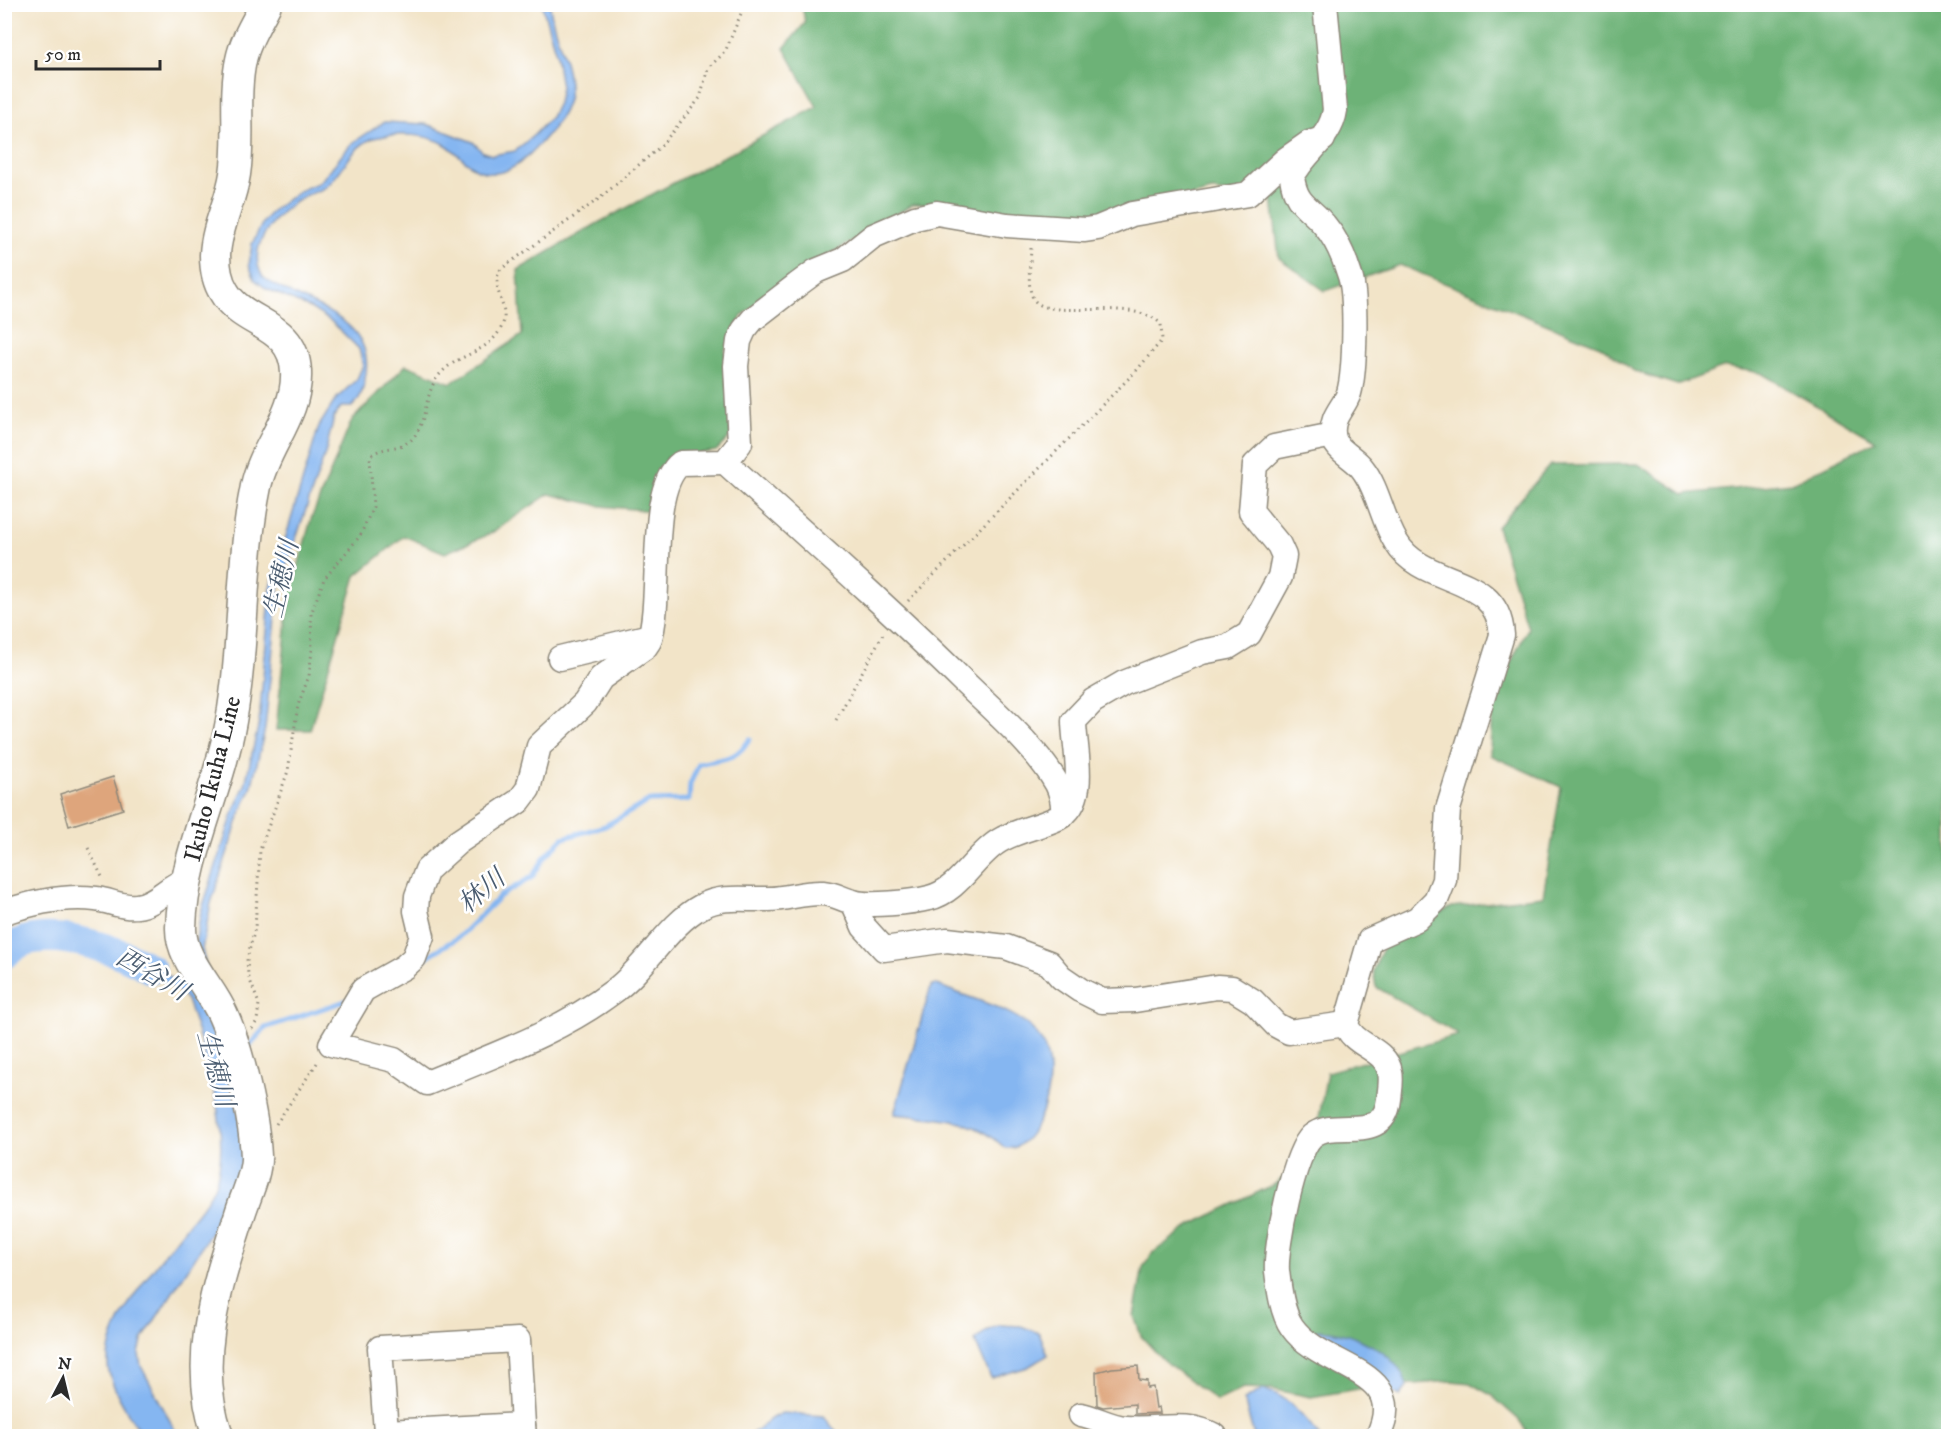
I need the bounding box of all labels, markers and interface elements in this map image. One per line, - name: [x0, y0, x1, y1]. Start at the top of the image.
- scale bar: [36, 33, 160, 71]
- text: 50 m: [45, 44, 81, 66]
- water label: 生穂川: [257, 534, 308, 621]
- street label: Ikuho Ikuha Line: [178, 693, 248, 865]
- water label: 林川: [451, 861, 515, 921]
- water label: 西谷川: [110, 941, 197, 1010]
- water label: 生穂川: [189, 1027, 242, 1114]
- north arrow: [33, 1348, 93, 1408]
- text: N: [57, 1353, 72, 1375]

